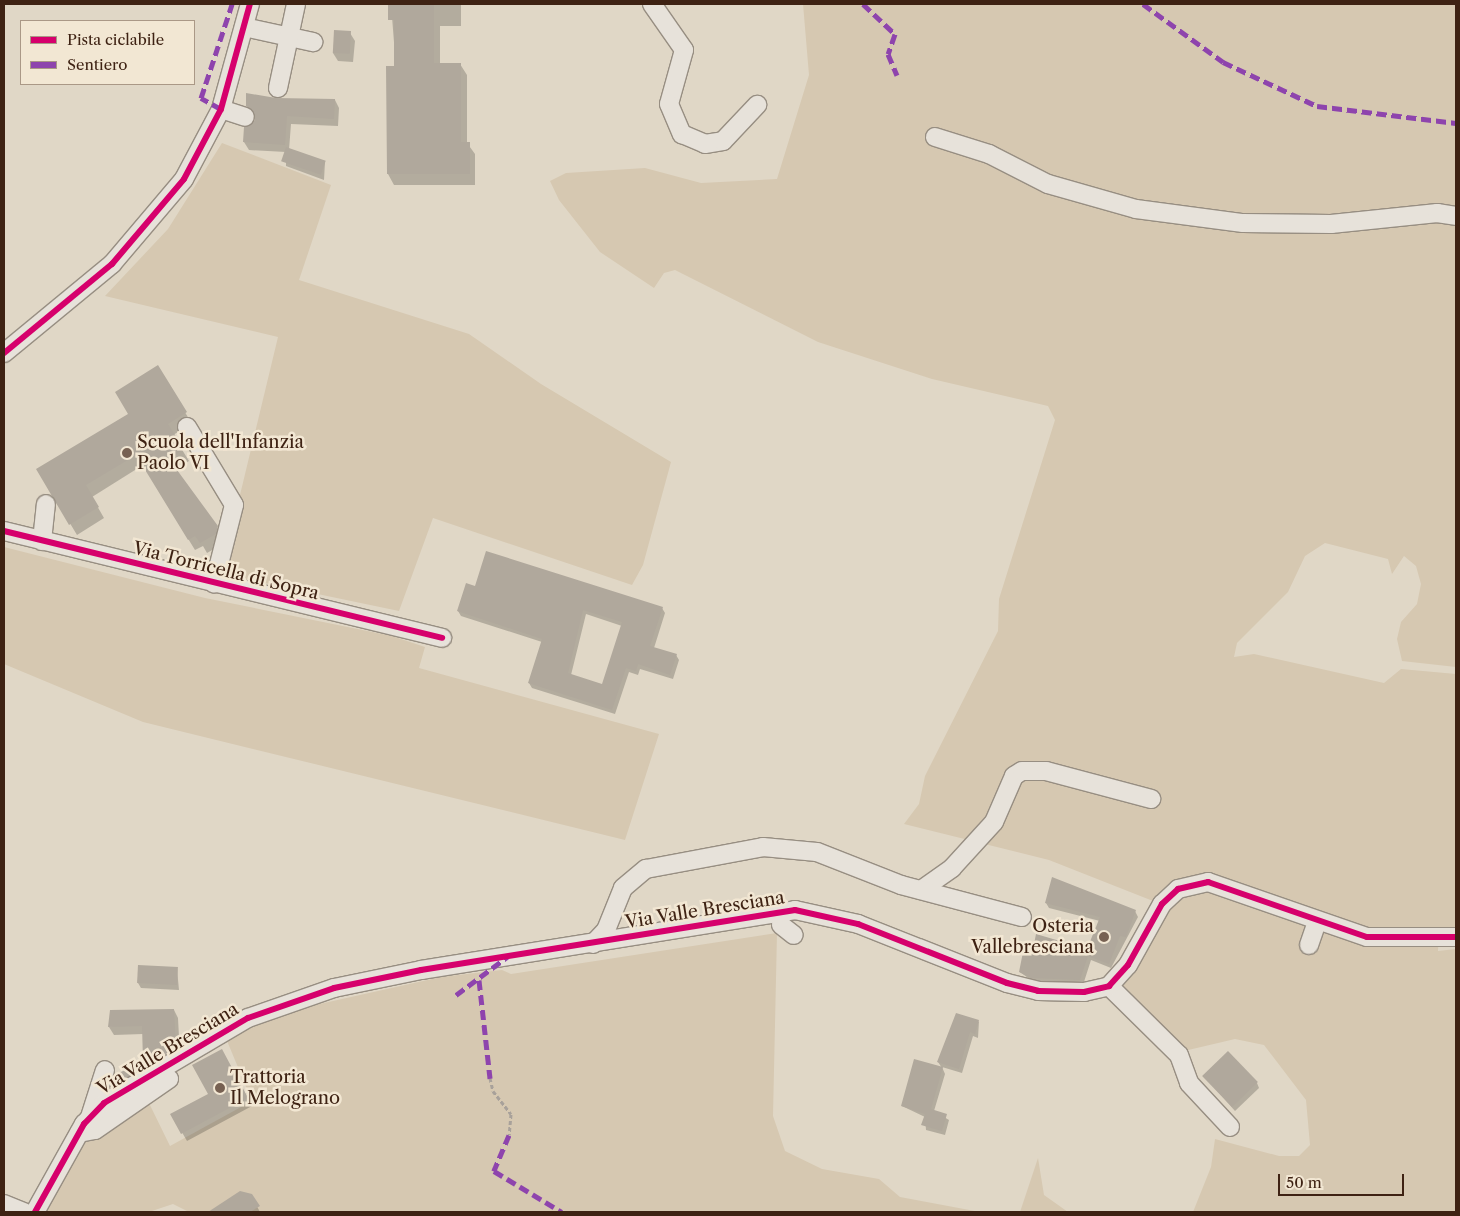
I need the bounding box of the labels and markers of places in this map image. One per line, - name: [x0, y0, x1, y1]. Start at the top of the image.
- place label: Scuola dell'Infanzia Paolo VI: [137, 432, 304, 474]
- marker: Scuola dell'Infanzia Paolo VI: [121, 447, 133, 459]
- place label: Osteria Vallebresciana: [971, 916, 1094, 959]
- marker: Osteria Vallebresciana: [1098, 931, 1110, 943]
- place label: Trattoria Il Melograno: [230, 1067, 340, 1110]
- marker: Trattoria Il Melograno: [214, 1082, 226, 1094]

